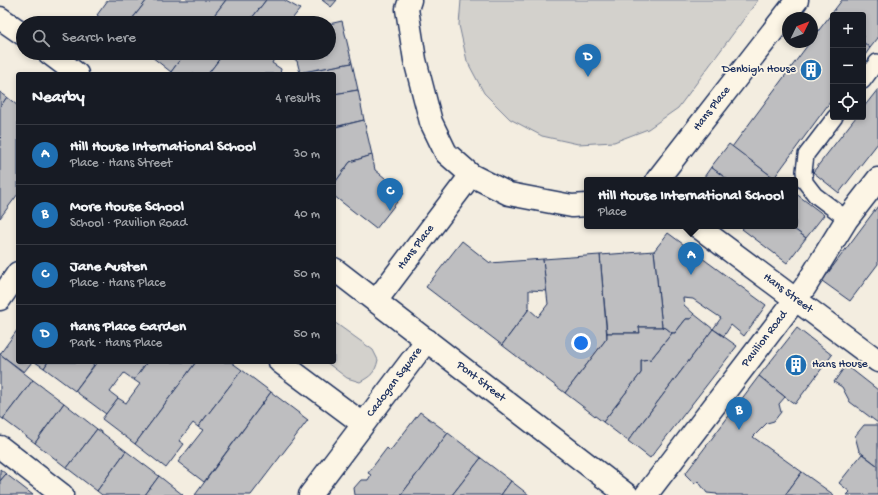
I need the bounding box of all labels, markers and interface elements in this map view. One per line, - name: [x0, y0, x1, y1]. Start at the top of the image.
- north arrow: [782, 12, 818, 48]
- map controls: [830, 12, 866, 120]
- button: +: [830, 12, 866, 48]
- search box: [16, 16, 336, 60]
- icon: search: [30, 27, 52, 49]
- text: Search here: [62, 29, 136, 47]
- pin: D: [575, 44, 601, 77]
- button: −: [830, 48, 866, 84]
- building icon: Denbigh House: [798, 57, 824, 83]
- place label: Denbigh House: [721, 63, 797, 77]
- street label: Hans Place: [691, 83, 734, 134]
- button: locate: [830, 84, 866, 120]
- text: Nearby: [32, 88, 85, 108]
- text: 4 results: [276, 91, 320, 106]
- text: Hill House International School: [70, 138, 256, 156]
- text: A: [41, 147, 49, 162]
- text: 30 m: [294, 147, 320, 162]
- text: Place · Hans Street: [70, 156, 172, 171]
- popup: [584, 177, 798, 229]
- pin: C: [377, 178, 403, 211]
- text: Hill House International School: [598, 187, 784, 205]
- text: More House School: [70, 198, 184, 216]
- text: Place: [598, 205, 626, 220]
- text: B: [42, 207, 48, 222]
- text: 40 m: [294, 207, 320, 222]
- text: School · Pavilion Road: [70, 216, 187, 231]
- street label: Hans Place: [395, 222, 438, 273]
- pin: A: [678, 242, 704, 275]
- text: Jane Austen: [70, 258, 147, 276]
- text: C: [41, 267, 49, 282]
- text: 50 m: [293, 267, 320, 282]
- street label: Hans Street: [760, 270, 816, 317]
- text: Place · Hans Place: [70, 276, 166, 291]
- street label: Pavilion Road: [738, 307, 792, 371]
- text: Hans Place Garden: [70, 318, 186, 336]
- text: D: [41, 327, 49, 342]
- text: 50 m: [293, 327, 320, 342]
- your location: [571, 333, 591, 353]
- text: Park · Hans Place: [70, 336, 162, 351]
- street label: Cadogan Square: [364, 344, 426, 420]
- building icon: Hans House: [783, 352, 809, 378]
- street label: Pont Street: [452, 358, 509, 406]
- place label: Hans House: [812, 358, 869, 372]
- pin: B: [726, 397, 752, 430]

